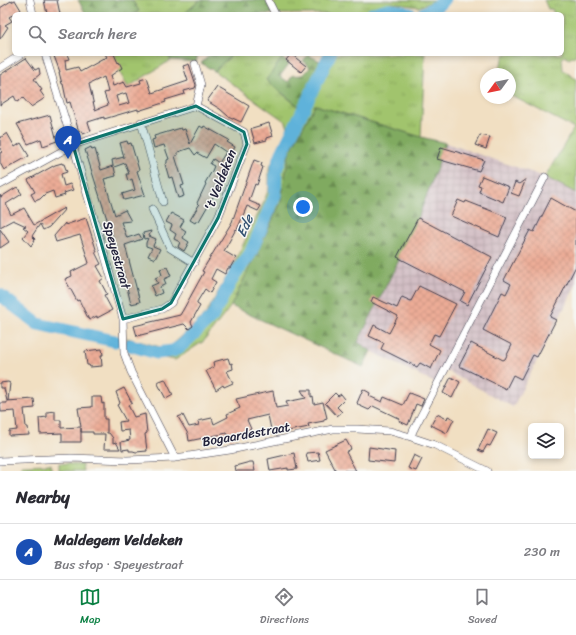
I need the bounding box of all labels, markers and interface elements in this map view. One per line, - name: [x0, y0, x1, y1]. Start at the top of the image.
- search box: [12, 12, 564, 56]
- text: Search here: [58, 21, 137, 47]
- icon: search: [26, 23, 48, 45]
- north arrow: [480, 68, 516, 104]
- pin: A: [55, 126, 81, 159]
- street label: 't Veldeken: [197, 146, 243, 214]
- your location: [293, 197, 313, 217]
- water label: Ede: [229, 209, 262, 241]
- street label: Speyestraat: [96, 218, 138, 292]
- street label: Bogaardestraat: [200, 415, 292, 453]
- map controls: [528, 423, 564, 459]
- button: layers: [528, 423, 564, 459]
- text: Nearby: [16, 482, 70, 512]
- text: Maldegem Veldeken: [54, 527, 182, 553]
- text: A: [25, 540, 33, 563]
- text: 230 m: [524, 540, 560, 563]
- text: Bus stop · Speyestraat: [54, 553, 183, 576]
- tab: Map: [79, 586, 101, 629]
- tab: Directions: [260, 586, 309, 629]
- tab: Saved: [468, 586, 497, 629]

